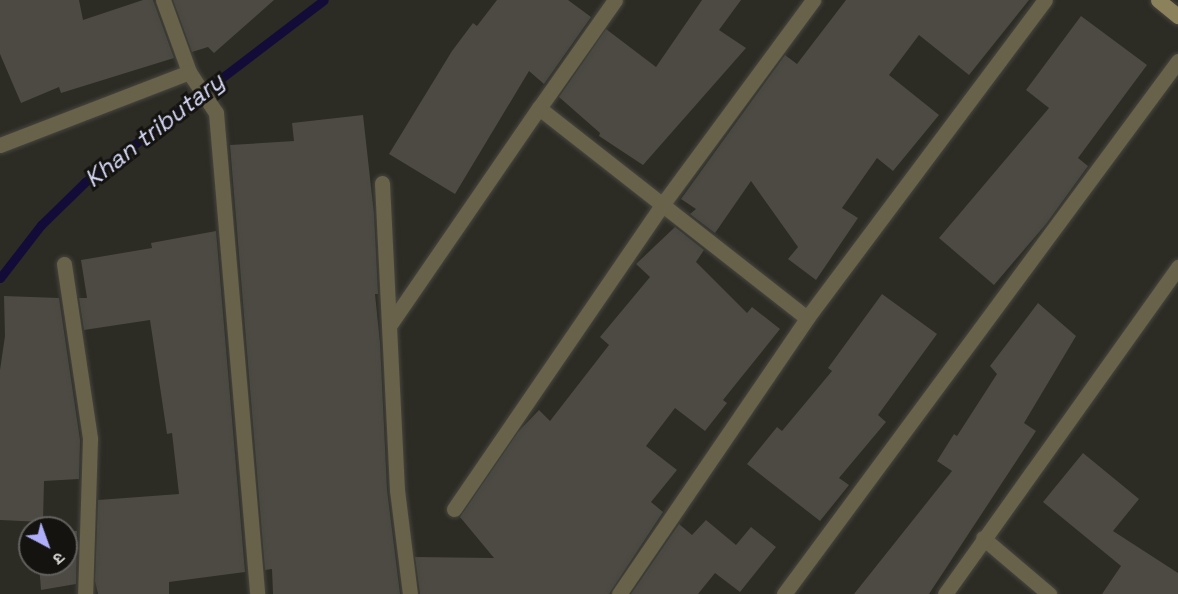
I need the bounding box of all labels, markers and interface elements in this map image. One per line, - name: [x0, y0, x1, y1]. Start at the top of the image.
- water label: Khan tributary: [79, 67, 229, 193]
- north arrow: [18, 516, 78, 576]
- text: उ: [48, 547, 69, 569]

